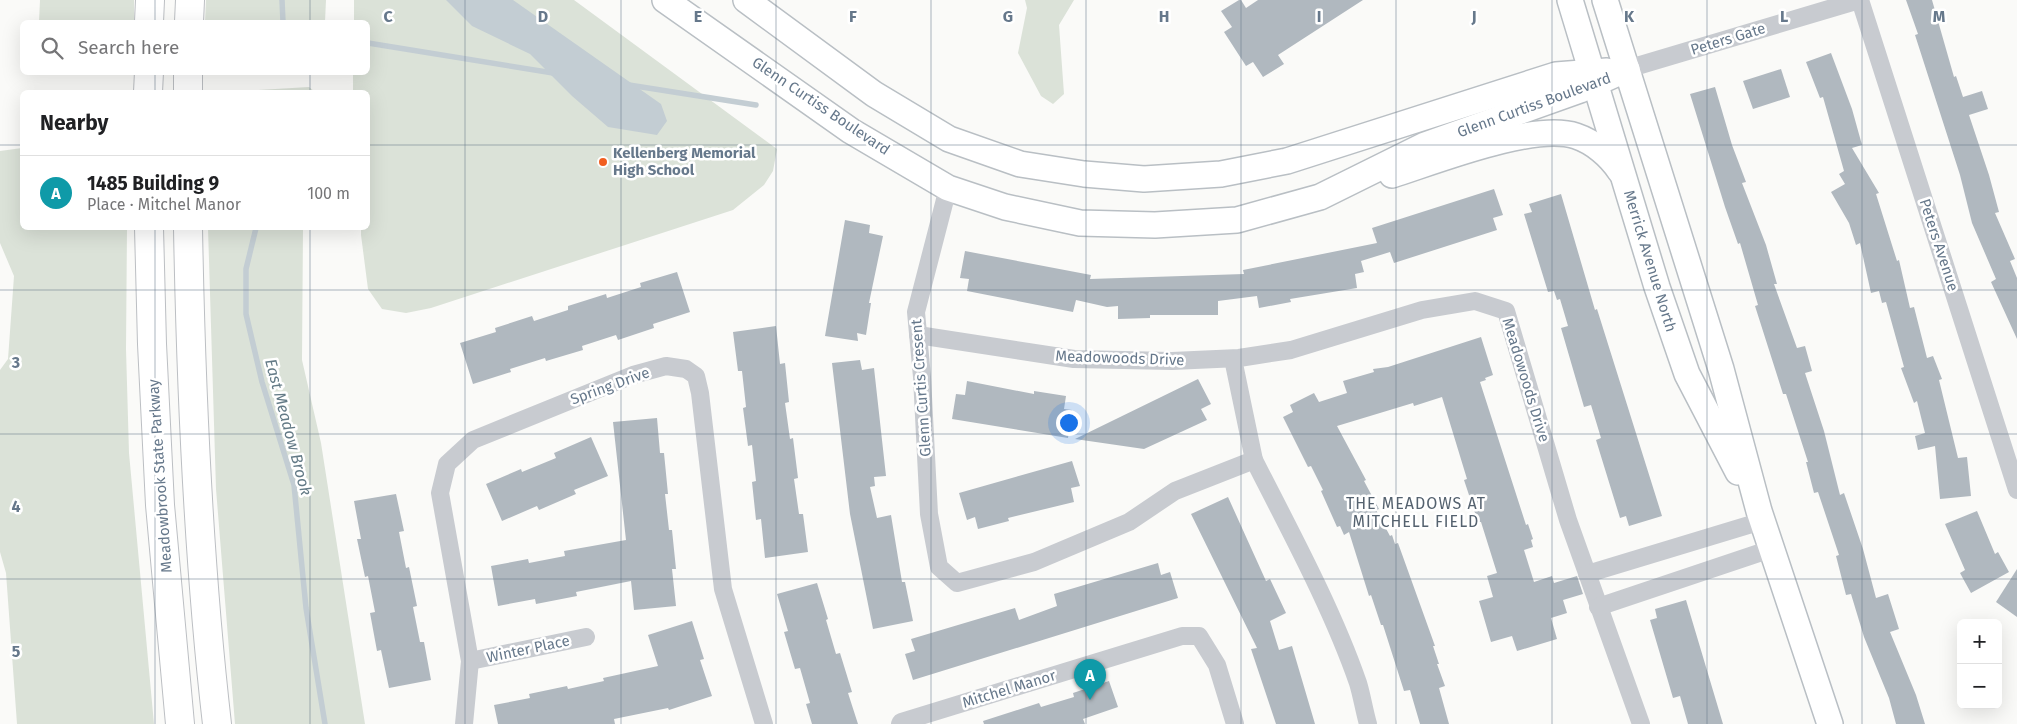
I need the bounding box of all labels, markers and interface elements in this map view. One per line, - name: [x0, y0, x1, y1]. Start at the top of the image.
- text: C: [383, 7, 393, 26]
- text: D: [538, 7, 548, 26]
- text: E: [694, 7, 702, 26]
- text: F: [849, 7, 857, 26]
- text: G: [1003, 7, 1013, 26]
- text: H: [1159, 7, 1169, 26]
- text: I: [1317, 7, 1321, 26]
- text: J: [1470, 7, 1477, 26]
- text: K: [1624, 7, 1635, 26]
- text: L: [1780, 7, 1788, 26]
- text: M: [1933, 7, 1946, 26]
- street label: Peters Gate: [1688, 19, 1768, 59]
- search box: [20, 20, 370, 75]
- icon: search: [38, 34, 66, 62]
- text: Search here: [78, 36, 179, 59]
- street label: Glenn Curtiss Boulevard: [749, 53, 893, 159]
- street label: Glenn Curtiss Boulevard: [1455, 69, 1613, 141]
- text: Nearby: [40, 110, 108, 136]
- place label: Kellenberg Memorial High School: [613, 144, 756, 179]
- marker: Kellenberg Memorial High School: [597, 156, 609, 168]
- text: 1485 Building 9: [87, 172, 219, 195]
- text: A: [51, 184, 61, 203]
- text: 100 m: [307, 184, 350, 203]
- street label: Merrick Avenue North: [1620, 188, 1680, 334]
- text: Place · Mitchel Manor: [87, 195, 241, 214]
- street label: Peters Avenue: [1916, 197, 1962, 293]
- street label: Meadowoods Drive: [1499, 316, 1553, 444]
- street label: Glenn Curtis Cresent: [907, 318, 935, 457]
- street label: Meadowoods Drive: [1055, 347, 1185, 369]
- text: 3: [11, 353, 20, 372]
- water label: East Meadow Brook: [261, 357, 316, 498]
- street label: Spring Drive: [568, 363, 652, 409]
- street label: Meadowbrook State Parkway: [144, 378, 176, 573]
- your location: [1056, 410, 1082, 436]
- district label: THE MEADOWS AT MITCHELL FIELD: [1346, 494, 1486, 531]
- text: 4: [11, 497, 21, 516]
- map controls: [1957, 619, 2002, 709]
- button: +: [1957, 619, 2002, 664]
- street label: Winter Place: [485, 631, 571, 667]
- text: 5: [12, 642, 21, 661]
- pin: A: [1074, 659, 1106, 700]
- button: −: [1957, 664, 2002, 709]
- street label: Mitchel Manor: [960, 666, 1058, 712]

